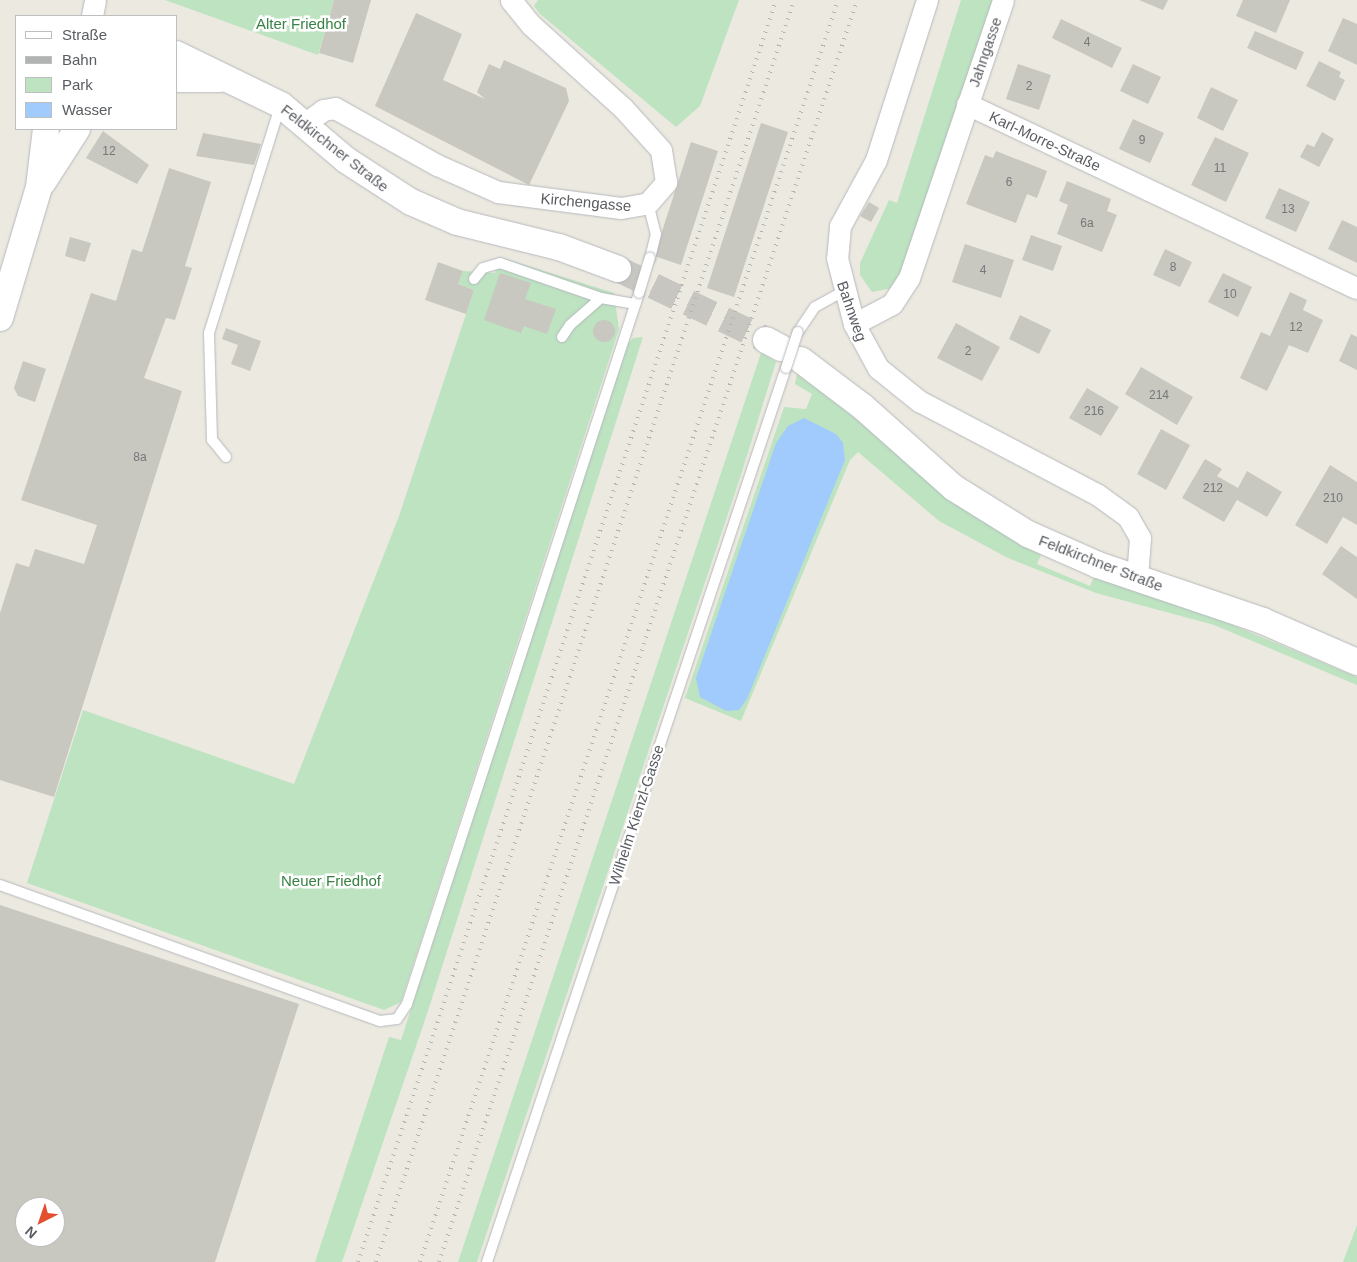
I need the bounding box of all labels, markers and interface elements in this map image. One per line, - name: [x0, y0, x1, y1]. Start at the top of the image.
- legend: [15, 15, 178, 130]
- park label: Alter Friedhof: [256, 15, 346, 33]
- street label: Jahngasse: [965, 15, 1005, 89]
- text: Straße: [62, 26, 107, 43]
- house number: 4: [1084, 36, 1090, 50]
- text: Bahn: [62, 51, 97, 68]
- text: Park: [62, 76, 93, 93]
- house number: 2: [1026, 80, 1032, 94]
- street label: Feldkirchner Straße: [278, 100, 392, 196]
- text: Wasser: [62, 101, 112, 118]
- street label: Karl-Morre-Straße: [986, 107, 1104, 175]
- house number: 9: [1139, 134, 1145, 148]
- house number: 12: [102, 145, 116, 159]
- house number: 11: [1214, 162, 1226, 176]
- house number: 6: [1006, 176, 1012, 190]
- street label: Kirchengasse: [540, 189, 632, 215]
- house number: 13: [1281, 203, 1295, 217]
- house number: 6a: [1080, 217, 1094, 231]
- house number: 8: [1170, 261, 1176, 275]
- house number: 4: [980, 264, 986, 278]
- street label: Bahnweg: [833, 278, 871, 344]
- house number: 10: [1223, 288, 1237, 302]
- house number: 12: [1289, 321, 1303, 335]
- house number: 2: [965, 345, 971, 359]
- house number: 214: [1149, 389, 1169, 403]
- house number: 216: [1084, 405, 1104, 419]
- house number: 8a: [133, 451, 147, 465]
- house number: 212: [1203, 482, 1223, 496]
- house number: 210: [1323, 492, 1343, 506]
- street label: Feldkirchner Straße: [1036, 531, 1166, 595]
- street label: Wilhelm Kienzl-Gasse: [605, 742, 667, 888]
- park label: Neuer Friedhof: [281, 872, 381, 890]
- north arrow: [15, 1197, 65, 1247]
- text: N: [22, 1223, 40, 1242]

